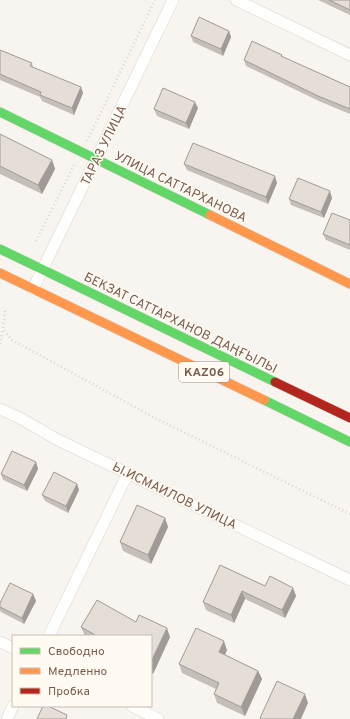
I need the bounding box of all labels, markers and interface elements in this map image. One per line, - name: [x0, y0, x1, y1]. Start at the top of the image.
- street label: ТАРАЗ УЛИЦА: [78, 103, 131, 189]
- street label: УЛИЦА САТТАРХАНОВА: [111, 149, 249, 227]
- street label: БЕКЗАТ САТТАРХАНОВ ДАҢҒЫЛЫ: [81, 270, 279, 378]
- road number: KАZ06: [179, 362, 229, 382]
- street label: Ы.ИСМАИЛОВ УЛИЦА: [109, 460, 239, 534]
- legend: [12, 635, 152, 707]
- text: Свободно: [48, 644, 105, 660]
- text: Медленно: [48, 664, 108, 680]
- text: Пробка: [48, 684, 90, 700]

